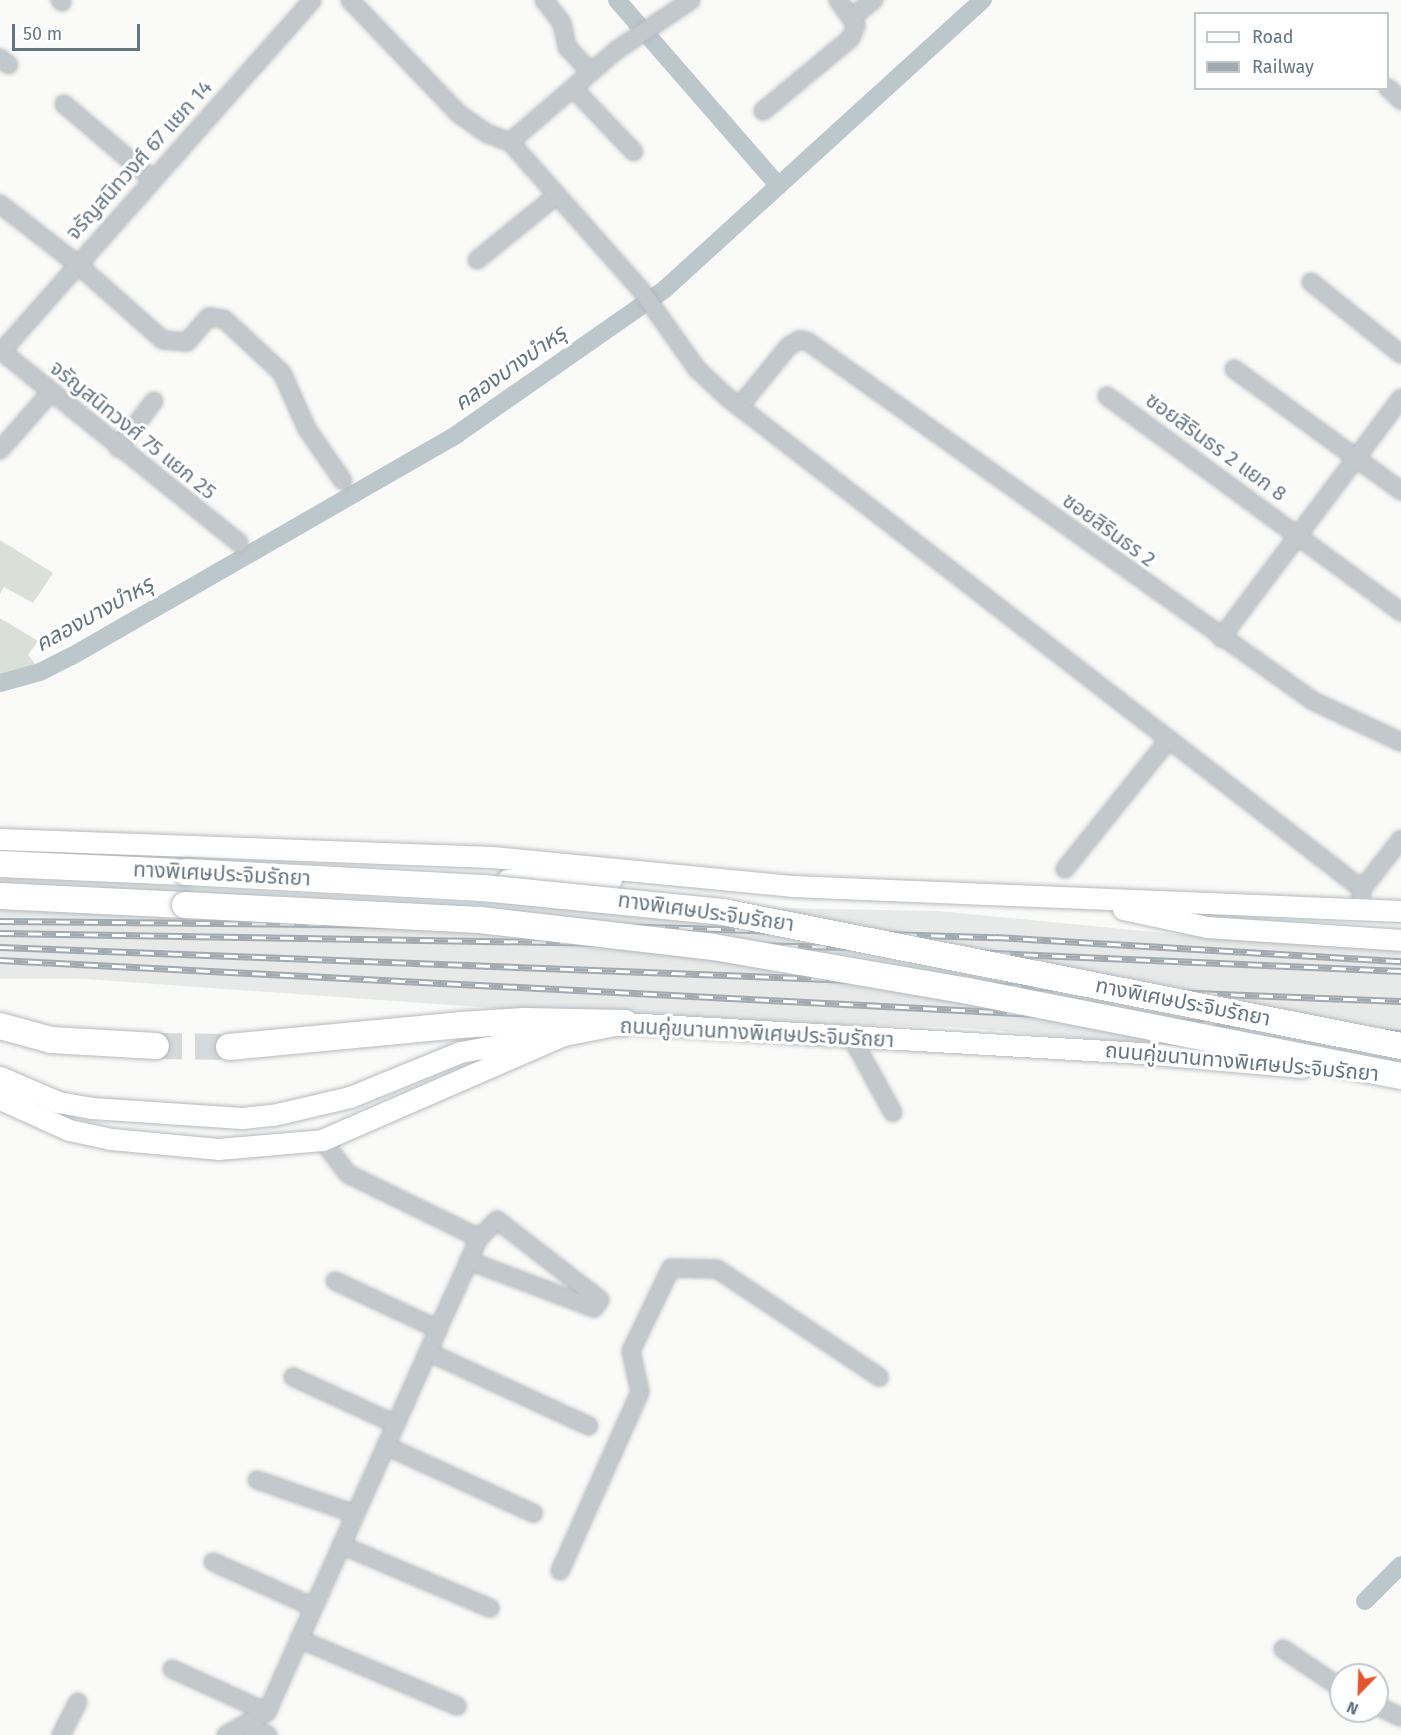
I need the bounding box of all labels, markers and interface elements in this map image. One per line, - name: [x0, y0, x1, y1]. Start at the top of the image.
- scale bar: [15, 12, 142, 50]
- legend: [1194, 12, 1389, 90]
- text: 50 m: [23, 23, 62, 45]
- text: Road: [1252, 26, 1294, 48]
- text: Railway: [1252, 56, 1314, 78]
- street label: จรัญสนิทวงศ์ 67 แยก 14: [61, 75, 217, 245]
- water label: คลองบางบำหรุ: [449, 320, 571, 416]
- street label: จรัญสนิทวงศ์ 75 แยก 25: [45, 355, 221, 505]
- street label: ซอยสิรินธร 2 แยก 8: [1141, 387, 1291, 507]
- street label: ซอยสิรินธร 2: [1058, 488, 1160, 572]
- water label: คลองบางบำหรุ: [31, 571, 157, 657]
- street label: ทางพิเศษประจิมรัถยา: [133, 857, 311, 891]
- street label: ทางพิเศษประจิมรัถยา: [616, 887, 796, 937]
- street label: ทางพิเศษประจิมรัถยา: [1093, 973, 1273, 1031]
- street label: ถนนคู่ขนานทางพิเศษประจิมรัถยา: [619, 1013, 895, 1053]
- street label: ถนนคู่ขนานทางพิเศษประจิมรัถยา: [1104, 1037, 1380, 1087]
- north arrow: [1329, 1663, 1389, 1723]
- text: N: [1344, 1697, 1361, 1719]

